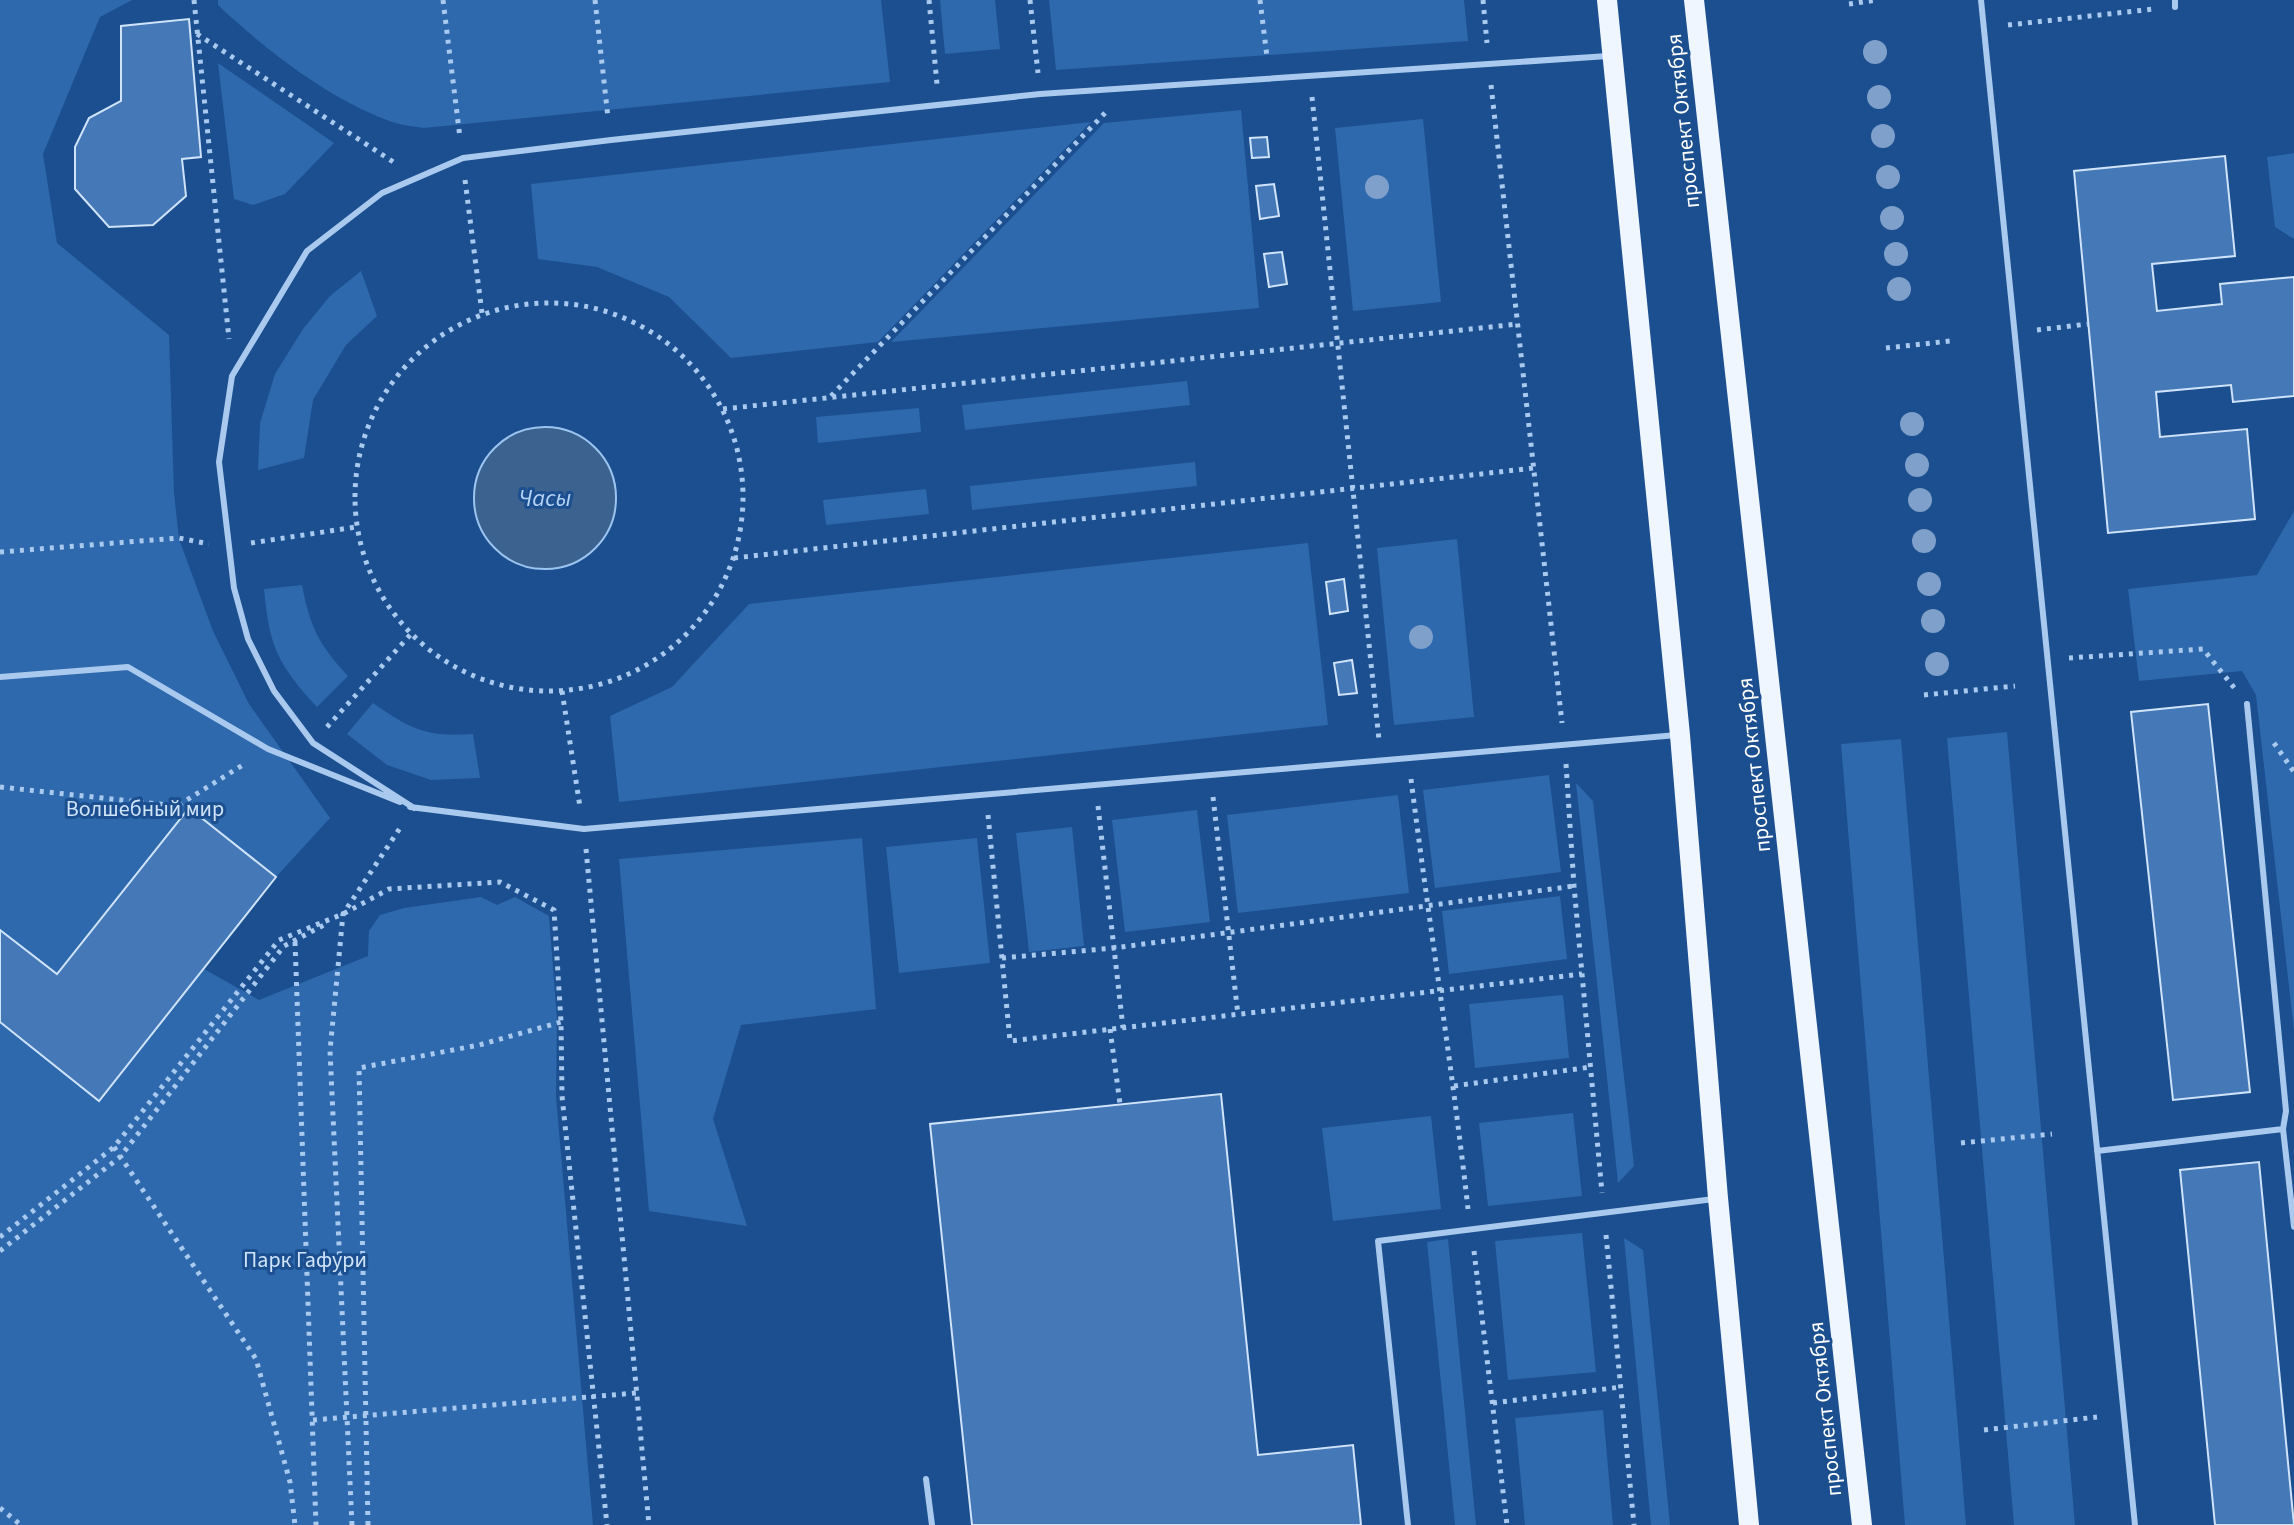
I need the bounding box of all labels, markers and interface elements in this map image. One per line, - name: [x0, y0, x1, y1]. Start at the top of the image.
- street label: проспект Октября: [1658, 32, 1708, 210]
- water label: Часы: [519, 481, 572, 516]
- street label: проспект Октября: [1729, 676, 1779, 854]
- park label: Волшебный мир: [66, 793, 224, 825]
- park label: Парк Гафури: [243, 1244, 367, 1276]
- street label: проспект Октября: [1800, 1320, 1850, 1498]

